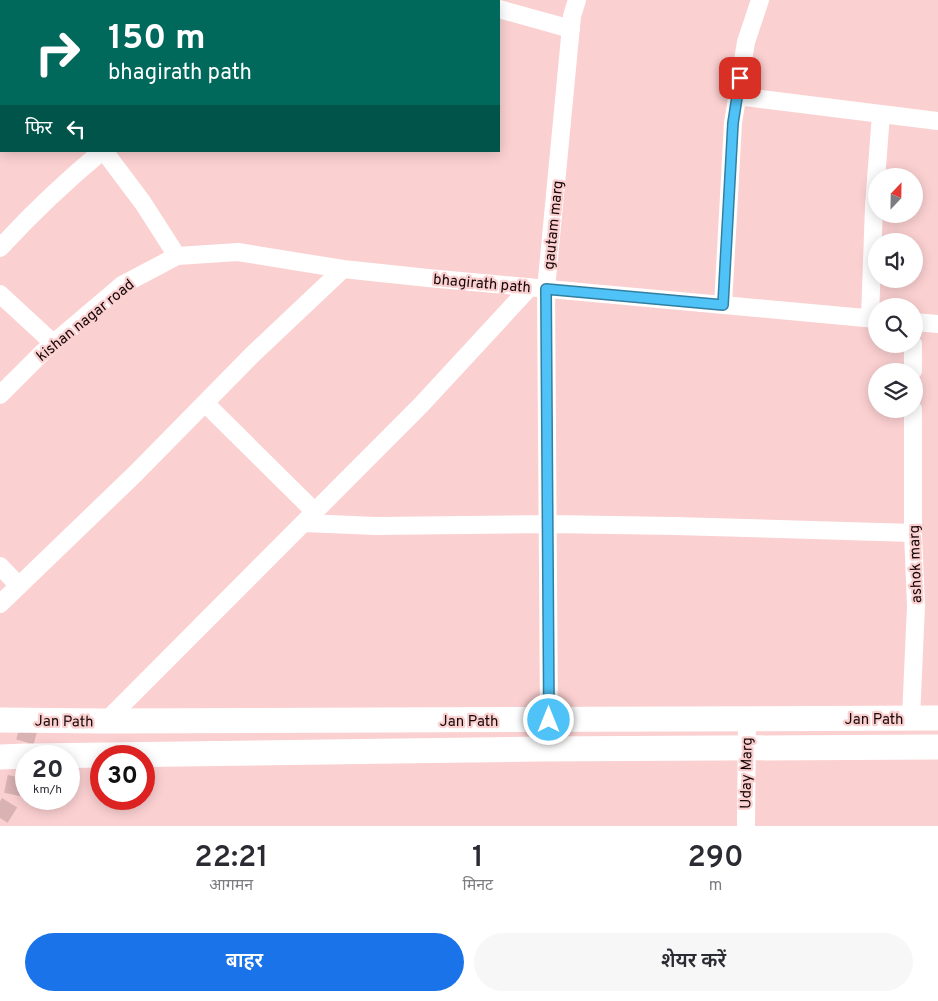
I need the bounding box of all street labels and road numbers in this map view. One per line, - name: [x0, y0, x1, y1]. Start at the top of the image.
- street label: gautam marg: [540, 180, 569, 271]
- street label: bhagirath path: [432, 271, 532, 298]
- street label: kishan nagar road: [33, 276, 139, 366]
- street label: ashok marg: [906, 525, 927, 603]
- street label: Jan Path: [845, 711, 903, 730]
- street label: Jan Path: [34, 712, 94, 733]
- street label: Jan Path: [440, 713, 498, 732]
- street label: Uday Marg: [737, 737, 758, 809]

